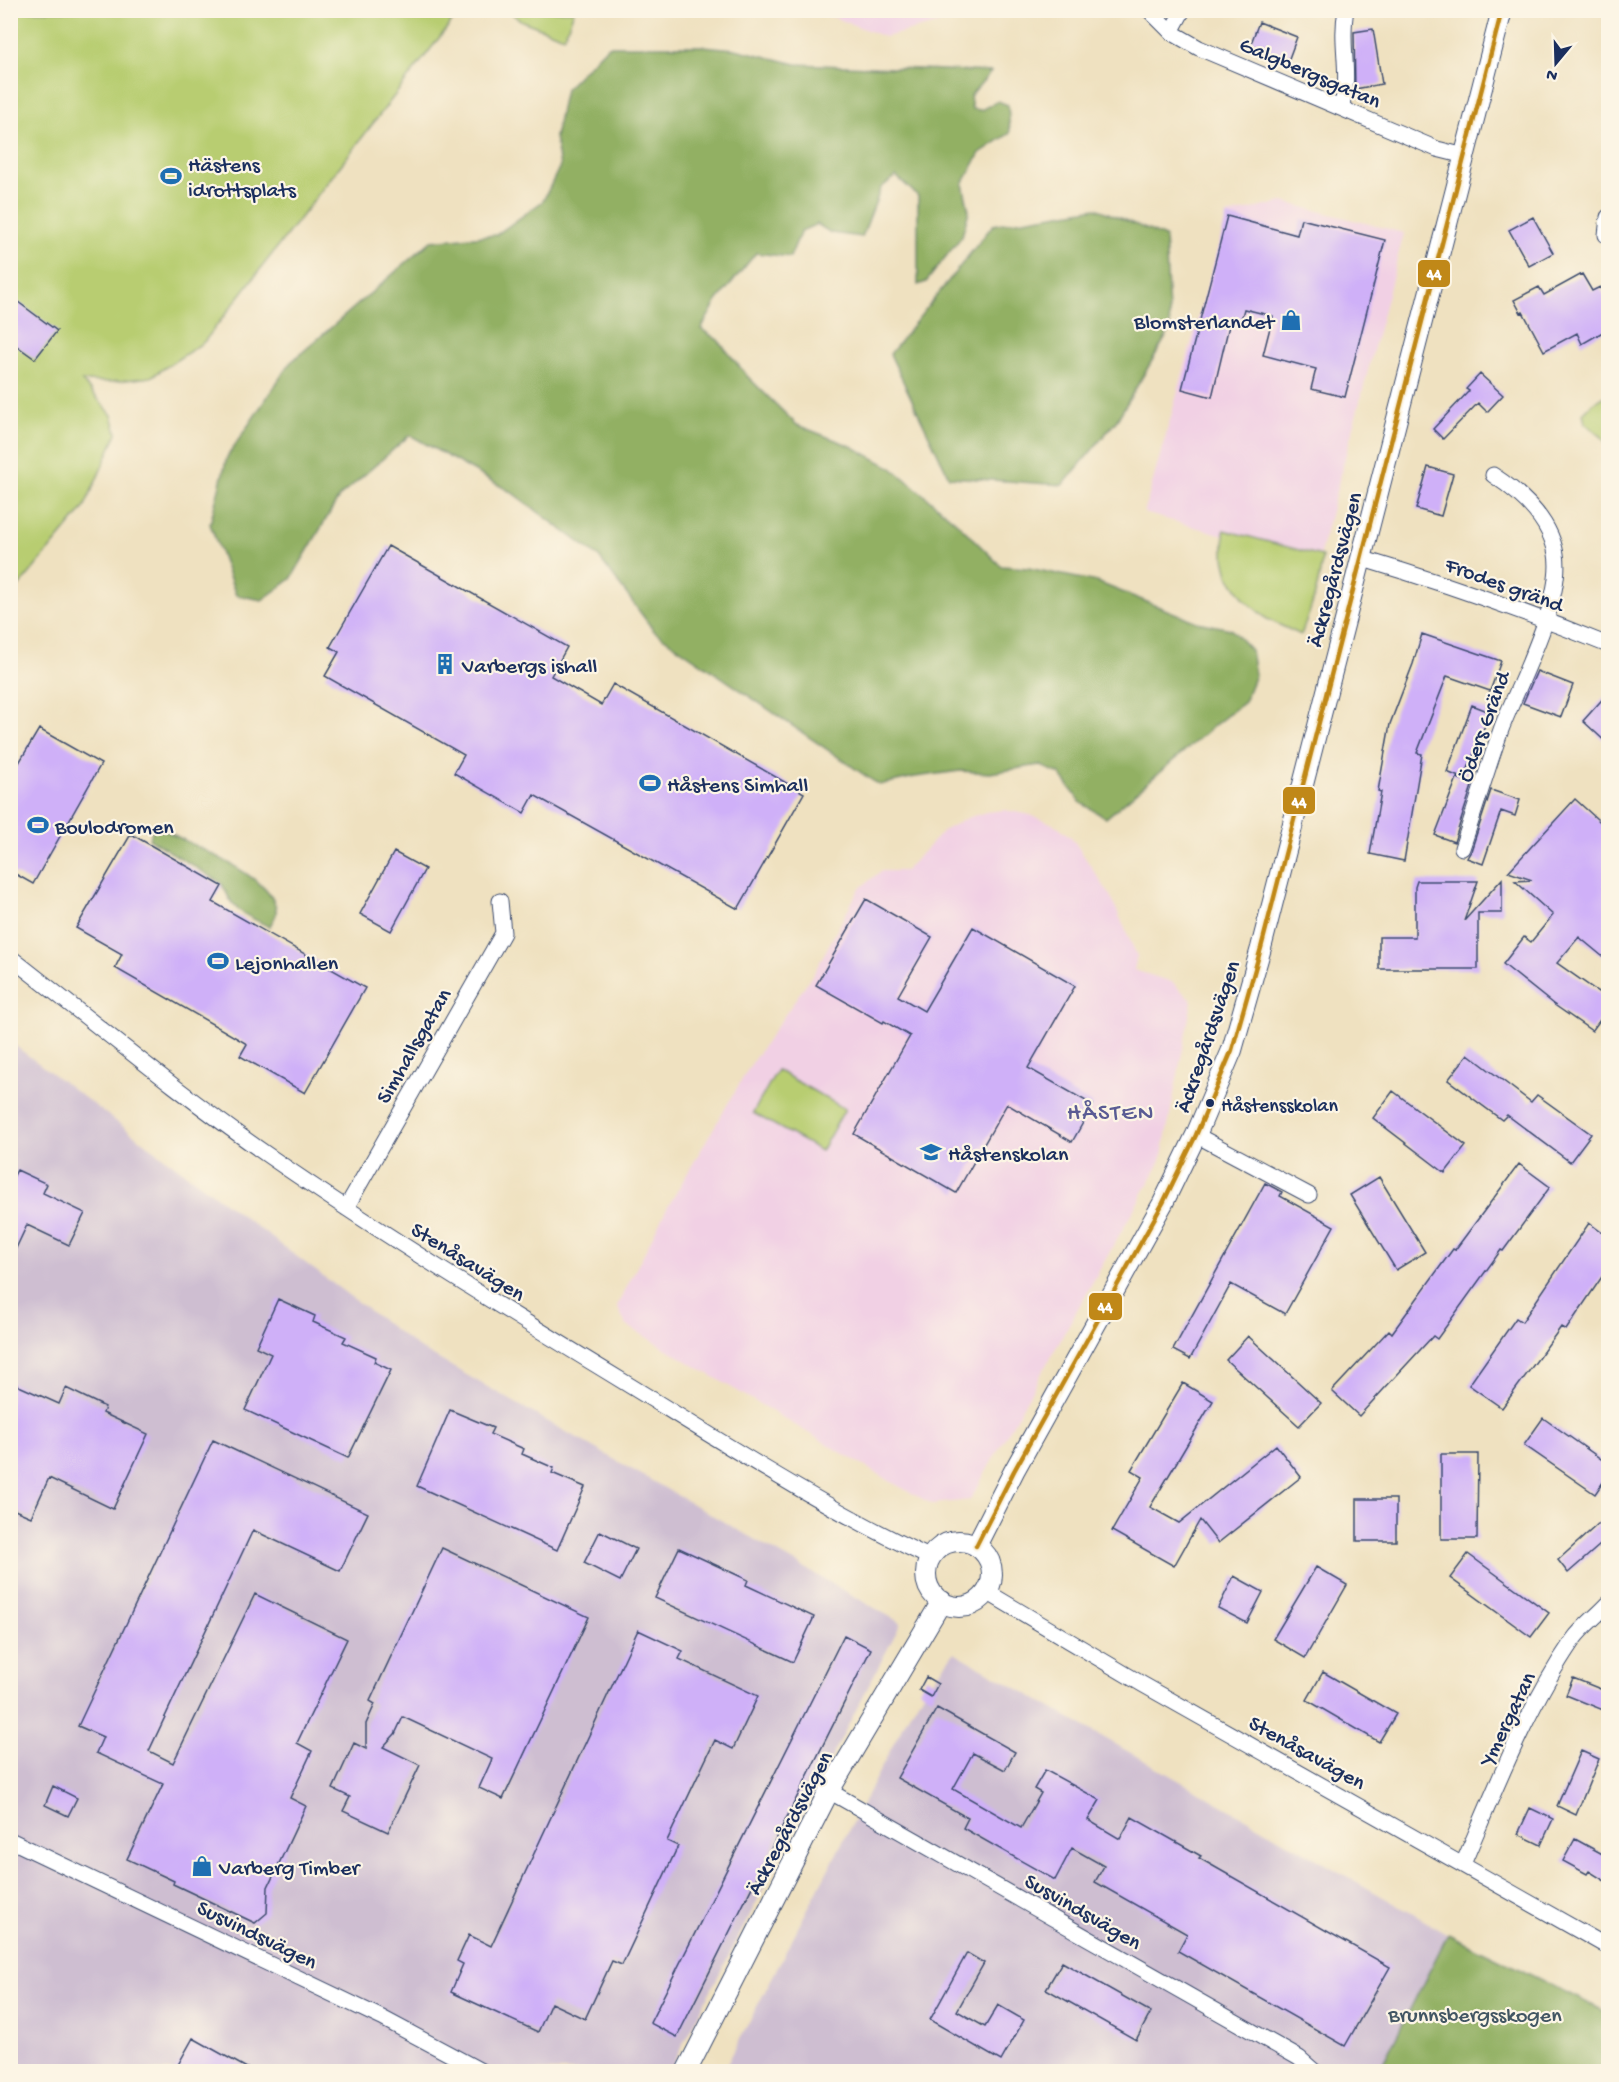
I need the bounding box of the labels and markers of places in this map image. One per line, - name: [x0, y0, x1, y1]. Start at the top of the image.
- place label: Hästens idrottsplats: [188, 154, 297, 205]
- sports icon: Hästens idrottsplats: [159, 164, 183, 188]
- shop icon: Blomsterlandet: [1279, 308, 1303, 332]
- place label: Blomsterlandet: [1133, 311, 1276, 337]
- building icon: Varbergs ishall: [433, 652, 457, 676]
- place label: Varbergs ishall: [461, 655, 598, 681]
- sports icon: Håstens Simhall: [638, 771, 662, 795]
- place label: Håstens Simhall: [667, 774, 808, 800]
- sports icon: Boulodromen: [26, 813, 50, 837]
- place label: Boulodromen: [54, 816, 174, 842]
- sports icon: Lejonhallen: [206, 949, 230, 973]
- place label: Lejonhallen: [235, 952, 339, 978]
- place label: Håstensskolan: [1221, 1095, 1338, 1119]
- marker: Håstensskolan: [1204, 1097, 1216, 1109]
- school or university icon: Håstenskolan: [919, 1140, 943, 1164]
- place label: Håstenskolan: [948, 1143, 1069, 1169]
- shop icon: Varberg Timber: [190, 1854, 214, 1878]
- place label: Varberg Timber: [218, 1857, 362, 1883]

